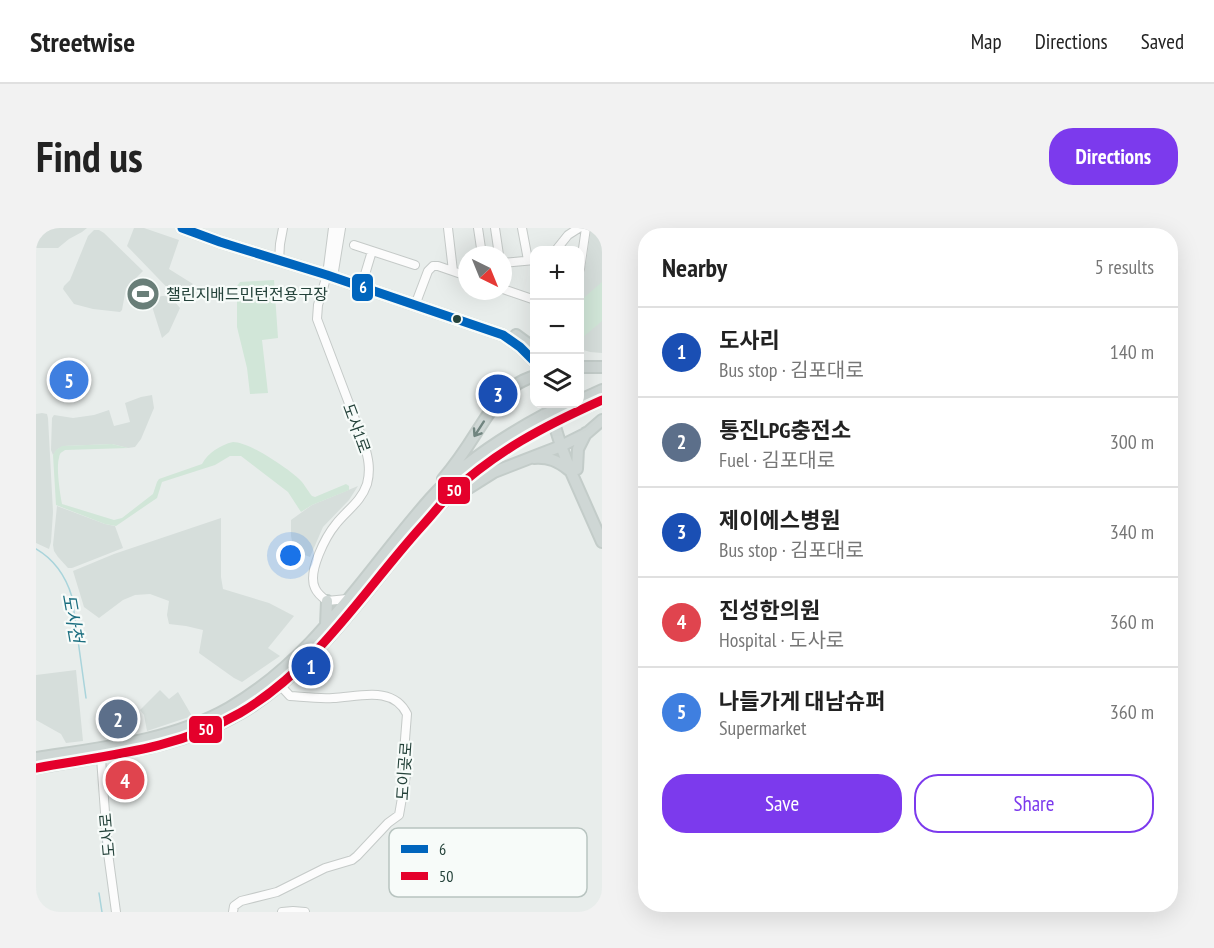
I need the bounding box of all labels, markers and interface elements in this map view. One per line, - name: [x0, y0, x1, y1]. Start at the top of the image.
- text: Streetwise: [30, 23, 135, 60]
- text: Map: [971, 28, 1002, 55]
- text: Directions: [1035, 28, 1108, 55]
- text: Saved: [1141, 28, 1184, 55]
- button: Directions: [1049, 128, 1178, 185]
- text: Find us: [36, 129, 143, 184]
- north arrow: [458, 246, 512, 300]
- map controls: [530, 246, 584, 408]
- button: +: [530, 246, 584, 300]
- text: Nearby: [662, 251, 727, 284]
- text: 5 results: [1095, 254, 1154, 280]
- line badge: 6: [351, 273, 374, 302]
- sports icon: 챌린지배드민턴전용구장: [125, 276, 161, 312]
- text: 6: [359, 277, 367, 297]
- place label: 챌린지배드민턴전용구장: [166, 284, 328, 304]
- button: −: [530, 300, 584, 354]
- unlabelled marker: [451, 313, 463, 325]
- text: 도사리: [719, 326, 780, 354]
- text: 1: [677, 339, 686, 365]
- text: 140 m: [1110, 339, 1154, 365]
- button: layers: [530, 354, 584, 408]
- text: Bus stop · 김포대로: [719, 357, 864, 383]
- pin: 5: [50, 358, 88, 402]
- pin: 3: [478, 372, 518, 416]
- street label: 도사1로: [339, 400, 375, 456]
- text: 통진LPG충전소: [719, 416, 851, 444]
- one-way arrow: [472, 421, 485, 438]
- text: 2: [677, 429, 686, 455]
- text: 300 m: [1110, 429, 1154, 455]
- text: Fuel · 김포대로: [719, 447, 835, 473]
- line badge: 50: [437, 476, 471, 505]
- text: 50: [446, 480, 462, 500]
- text: 제이에스병원: [719, 506, 840, 534]
- text: 3: [677, 519, 686, 545]
- text: 340 m: [1110, 519, 1154, 545]
- text: Bus stop · 김포대로: [719, 537, 864, 563]
- your location: [276, 541, 305, 570]
- water label: 도사천: [57, 592, 89, 647]
- text: 진성한의원: [719, 596, 820, 624]
- text: 4: [677, 609, 686, 635]
- text: 360 m: [1110, 609, 1154, 635]
- text: Hospital · 도사로: [719, 627, 844, 653]
- pin: 1: [292, 644, 330, 688]
- text: 나들가게 대남슈퍼: [719, 687, 885, 715]
- pin: 2: [98, 696, 137, 742]
- text: 5: [677, 699, 686, 725]
- text: 360 m: [1110, 699, 1154, 725]
- line badge: 50: [188, 715, 223, 744]
- text: Supermarket: [719, 715, 807, 741]
- text: 50: [198, 719, 214, 739]
- street label: 도이곶로: [392, 741, 416, 801]
- pin: 4: [106, 758, 145, 802]
- button: Save: [662, 774, 902, 833]
- button: Share: [914, 774, 1154, 833]
- street label: 도사로: [95, 812, 119, 858]
- legend: [389, 828, 587, 897]
- text: 6: [439, 839, 446, 859]
- text: 50: [439, 866, 453, 886]

